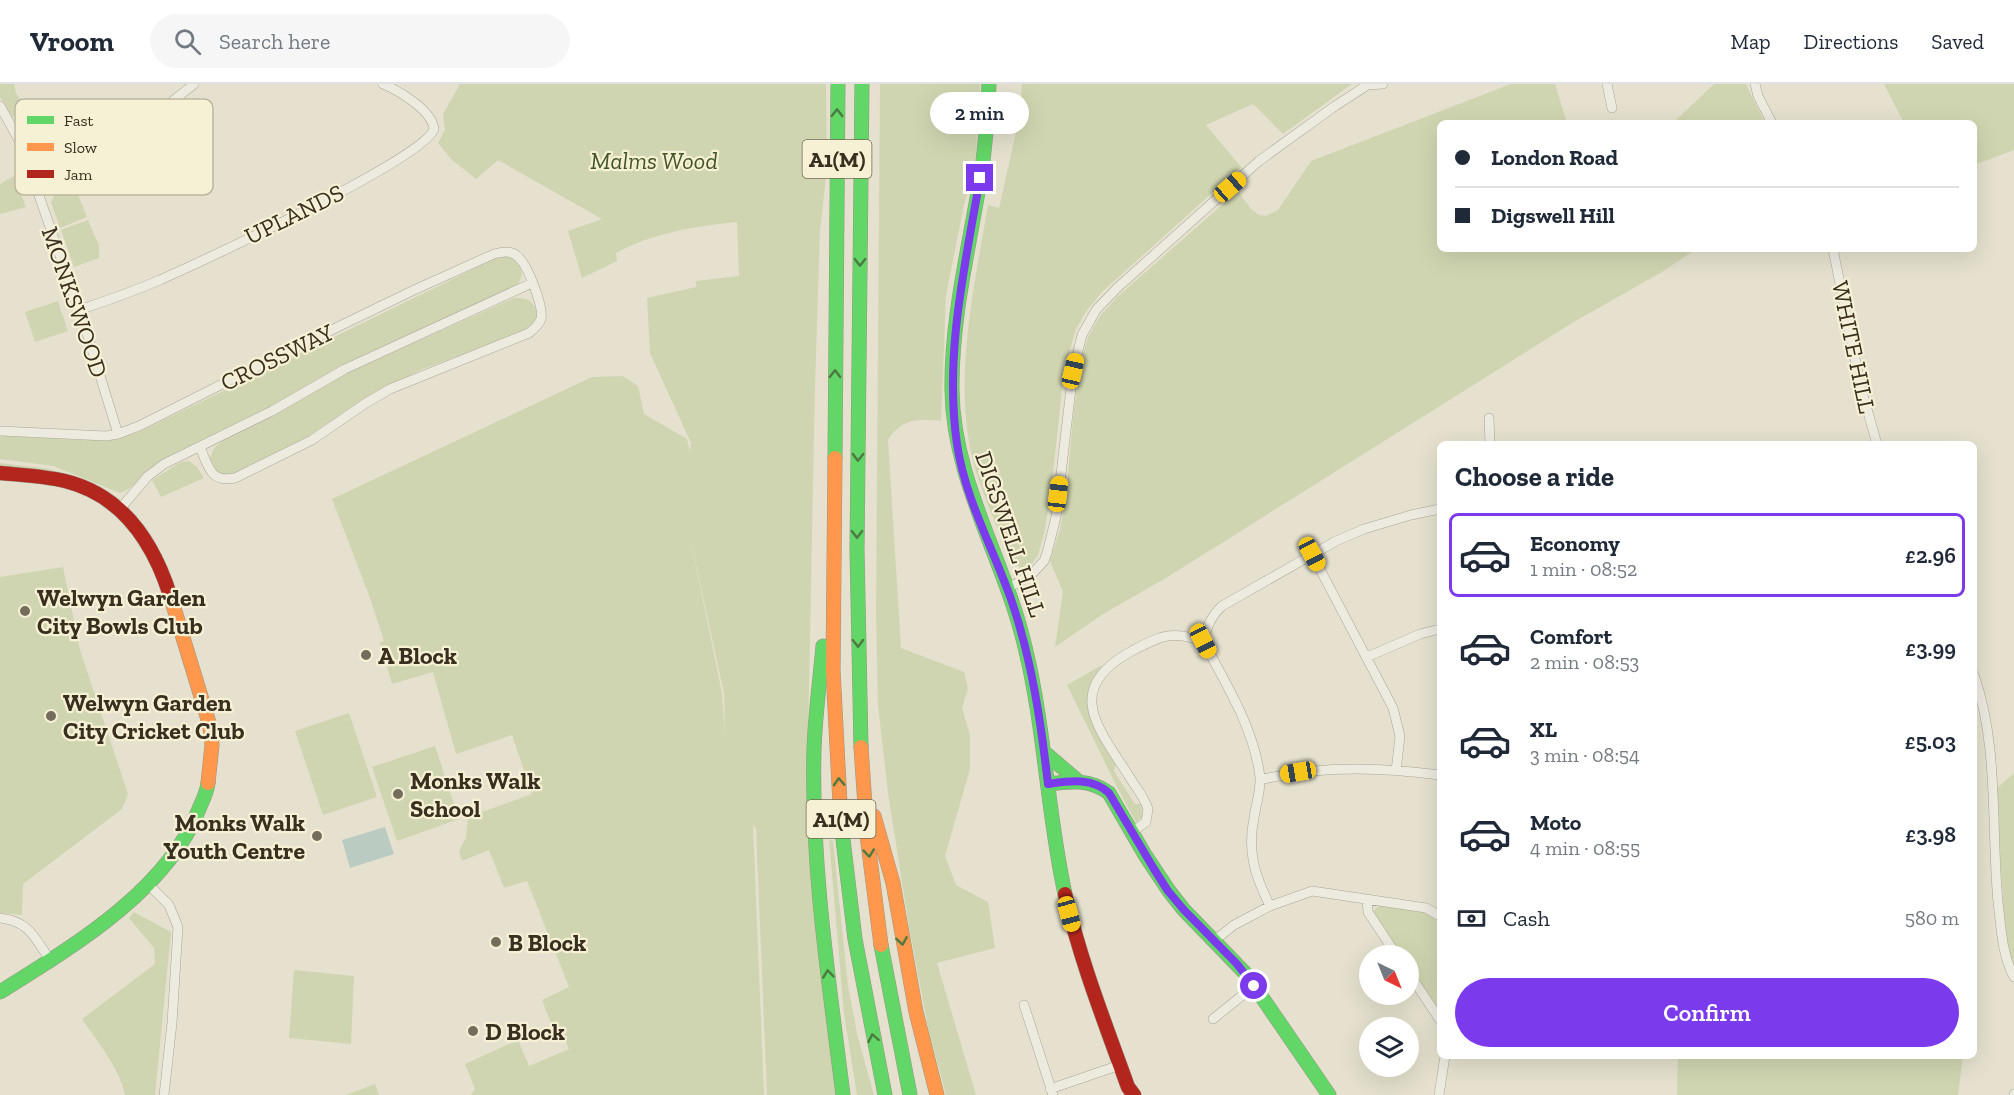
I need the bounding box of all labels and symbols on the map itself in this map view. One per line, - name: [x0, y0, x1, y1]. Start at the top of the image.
- callout: 2 min: [930, 91, 1030, 133]
- legend: [15, 99, 213, 195]
- one-way arrow: [831, 108, 844, 117]
- text: Fast: [64, 111, 93, 130]
- text: Slow: [64, 138, 98, 157]
- road number: A1(M): [802, 140, 872, 178]
- park label: Malms Wood: [590, 146, 718, 175]
- route end: [966, 164, 993, 191]
- text: Jam: [64, 165, 93, 184]
- car: [1211, 168, 1249, 206]
- street label: UPLANDS: [240, 178, 348, 250]
- street label: MONKSWOOD: [36, 223, 114, 381]
- one-way arrow: [854, 257, 866, 266]
- street label: WHITE HILL: [1826, 278, 1882, 416]
- street label: CROSSWAY: [216, 317, 339, 397]
- car: [1060, 351, 1086, 391]
- one-way arrow: [829, 370, 841, 379]
- street label: DIGSWELL HILL: [969, 448, 1053, 620]
- one-way arrow: [852, 452, 865, 461]
- car: [1047, 475, 1069, 513]
- one-way arrow: [851, 530, 863, 539]
- car: [1296, 534, 1328, 574]
- place label: Welwyn Garden City Bowls Club: [37, 583, 206, 640]
- marker: Welwyn Garden City Bowls Club: [18, 604, 32, 618]
- car: [1187, 621, 1219, 661]
- one-way arrow: [852, 638, 864, 647]
- place label: A Block: [378, 641, 457, 670]
- marker: A Block: [359, 648, 373, 662]
- place label: Welwyn Garden City Cricket Club: [63, 688, 245, 745]
- marker: Welwyn Garden City Cricket Club: [44, 709, 58, 723]
- car: [1279, 760, 1317, 784]
- place label: Monks Walk School: [410, 766, 541, 823]
- one-way arrow: [833, 778, 846, 787]
- marker: Monks Walk School: [391, 787, 405, 801]
- road number: A1(M): [806, 800, 876, 838]
- place label: Monks Walk Youth Centre: [164, 808, 305, 865]
- marker: Monks Walk Youth Centre: [310, 829, 324, 843]
- one-way arrow: [863, 848, 875, 858]
- car: [1056, 894, 1082, 934]
- place label: B Block: [508, 928, 586, 957]
- marker: B Block: [489, 935, 503, 949]
- one-way arrow: [896, 936, 908, 945]
- north arrow: [1359, 945, 1419, 1005]
- one-way arrow: [822, 970, 834, 979]
- route start: [1240, 972, 1267, 999]
- place label: D Block: [485, 1017, 565, 1046]
- marker: D Block: [466, 1024, 480, 1038]
- one-way arrow: [867, 1033, 880, 1043]

